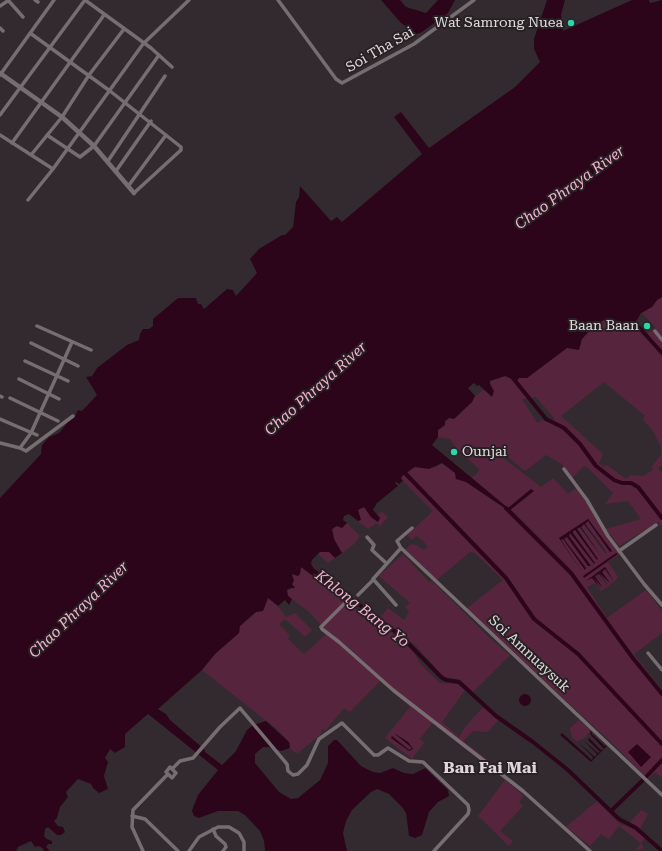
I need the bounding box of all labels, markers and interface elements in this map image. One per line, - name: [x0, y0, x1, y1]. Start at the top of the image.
- place label: Wat Samrong Nuea: [434, 15, 563, 31]
- marker: Wat Samrong Nuea: [566, 18, 576, 28]
- street label: Soi Tha Sai: [343, 24, 417, 76]
- water label: Chao Phraya River: [512, 142, 628, 234]
- place label: Baan Baan: [569, 318, 639, 334]
- marker: Baan Baan: [642, 321, 652, 331]
- water label: Chao Phraya River: [261, 338, 371, 440]
- place label: Ounjai: [462, 444, 507, 460]
- marker: Ounjai: [449, 447, 459, 457]
- water label: Chao Phraya River: [26, 558, 132, 662]
- water label: Khlong Bang Yo: [311, 567, 413, 651]
- street label: Soi Amnuaysuk: [485, 612, 573, 696]
- district label: Ban Fai Mai: [443, 758, 537, 778]

